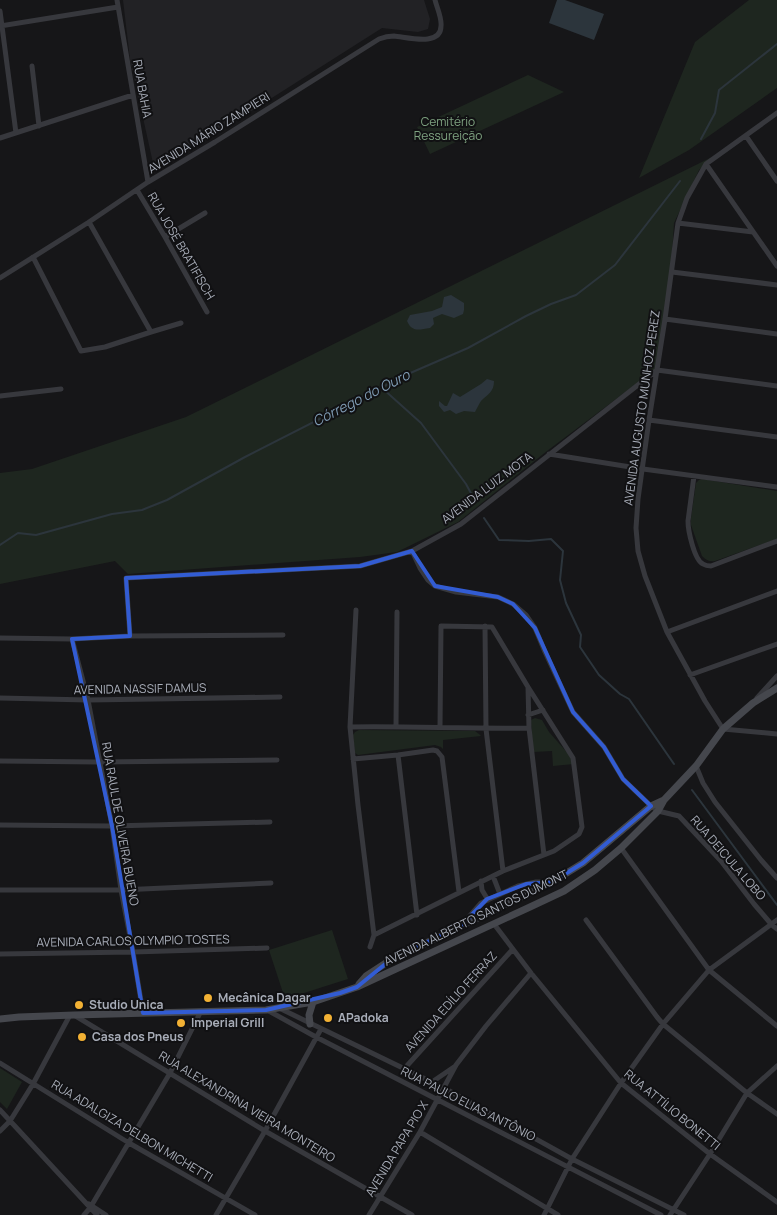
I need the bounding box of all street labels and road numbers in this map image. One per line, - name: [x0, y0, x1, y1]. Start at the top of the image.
- street label: RUA BAHIA: [129, 58, 156, 120]
- street label: AVENIDA MÁRIO ZAMPIERI: [144, 88, 273, 177]
- street label: RUA JOSÉ BRATIFISCH: [144, 189, 219, 303]
- street label: AVENIDA AUGUSTO MUNHOZ PEREZ: [619, 309, 664, 507]
- street label: AVENIDA LUIZ MOTA: [438, 448, 536, 527]
- street label: AVENIDA NASSIF DAMUS: [74, 679, 206, 698]
- street label: RUA RAUL DE OLIVEIRA BUENO: [98, 741, 143, 907]
- street label: RUA DEICULA LOBO: [687, 812, 770, 904]
- street label: AVENIDA ALBERTO SANTOS DUMONT: [381, 865, 571, 970]
- street label: AVENIDA CARLOS OLYMPIO TOSTES: [36, 930, 230, 951]
- street label: AVENIDA EDÍLIO FERRAZ: [401, 948, 501, 1056]
- street label: RUA ALEXANDRINA VIEIRA MONTEIRO: [156, 1047, 339, 1166]
- street label: RUA PAULO ELIAS ANTÔNIO: [398, 1062, 539, 1145]
- street label: RUA ATTÍLIO BONETTI: [621, 1065, 724, 1154]
- street label: RUA ADALGIZA DELBON MICHETTI: [48, 1076, 216, 1186]
- street label: AVENIDA PAPA PIO X: [361, 1097, 432, 1200]

